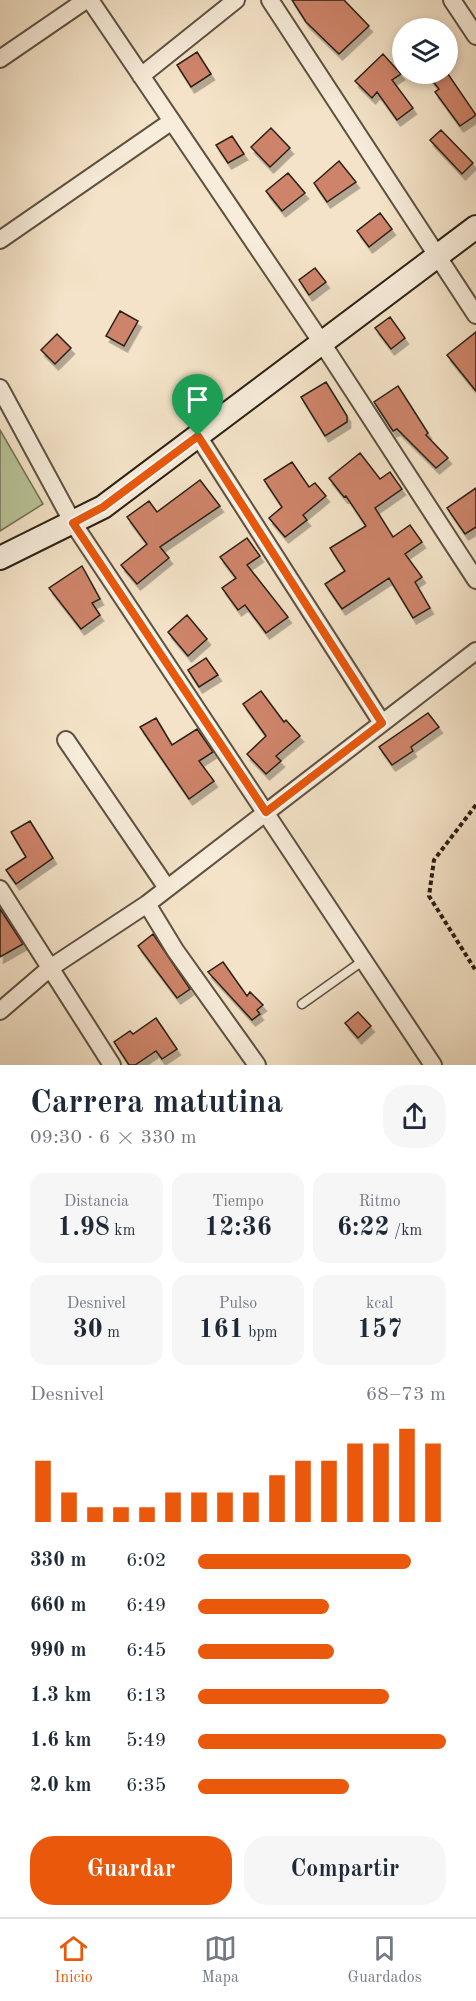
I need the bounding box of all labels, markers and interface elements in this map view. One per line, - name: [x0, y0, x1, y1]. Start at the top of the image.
- map controls: [392, 18, 458, 84]
- button: layers: [392, 18, 458, 84]
- pin: [172, 374, 223, 436]
- icon: arrive: [181, 383, 214, 416]
- button: share: [383, 1085, 446, 1148]
- text: Carrera matutina: [30, 1087, 283, 1120]
- text: 09:30 · 6 × 330 m: [30, 1128, 197, 1148]
- text: Distancia: [64, 1194, 129, 1210]
- text: Tiempo: [212, 1194, 264, 1210]
- text: Ritmo: [359, 1194, 401, 1210]
- text: 1.98: [57, 1215, 110, 1241]
- text: 12:36: [204, 1215, 272, 1241]
- text: 6:22: [337, 1215, 390, 1241]
- text: km: [110, 1223, 135, 1239]
- text: /km: [390, 1223, 422, 1239]
- text: Desnivel: [67, 1296, 126, 1312]
- text: Pulso: [219, 1296, 257, 1312]
- text: kcal: [366, 1296, 393, 1312]
- text: 30: [73, 1317, 103, 1343]
- text: 161: [199, 1317, 244, 1343]
- text: 157: [357, 1317, 402, 1343]
- text: m: [103, 1325, 120, 1341]
- text: bpm: [244, 1325, 277, 1341]
- text: Desnivel: [30, 1385, 104, 1405]
- text: 68–73 m: [366, 1385, 446, 1405]
- text: 330 m: [30, 1551, 86, 1571]
- text: 6:02: [126, 1551, 166, 1571]
- text: 660 m: [30, 1596, 86, 1616]
- text: 6:49: [126, 1596, 166, 1616]
- text: 990 m: [30, 1641, 86, 1661]
- text: 6:45: [126, 1641, 166, 1661]
- text: 1.3 km: [30, 1686, 92, 1706]
- text: 6:13: [126, 1686, 166, 1706]
- text: 1.6 km: [30, 1731, 92, 1751]
- text: 5:49: [126, 1731, 166, 1751]
- text: 2.0 km: [30, 1776, 92, 1796]
- text: 6:35: [126, 1776, 166, 1796]
- button: Guardar: [30, 1836, 232, 1905]
- button: Compartir: [244, 1836, 446, 1905]
- tab: Inicio: [54, 1932, 93, 1988]
- tab: Mapa: [201, 1932, 239, 1988]
- tab: Guardados: [348, 1932, 422, 1988]

